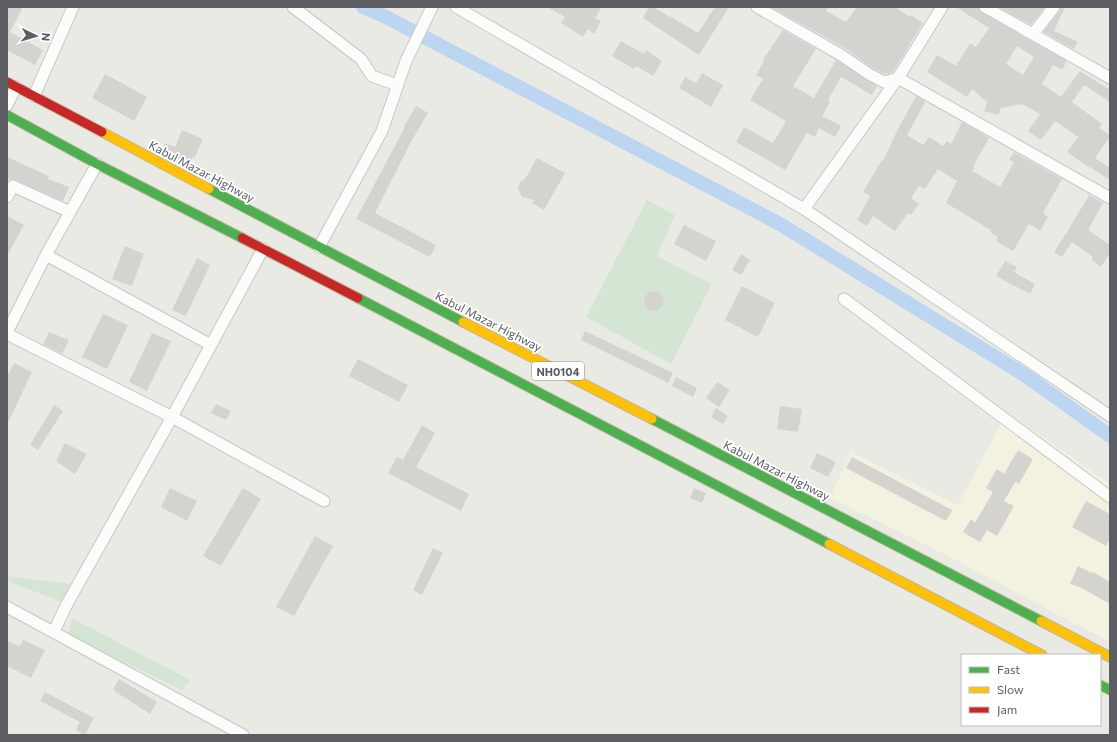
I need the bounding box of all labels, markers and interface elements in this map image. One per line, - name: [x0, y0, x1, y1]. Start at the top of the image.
- north arrow: [16, 16, 56, 56]
- text: N: [40, 32, 53, 42]
- street label: Kabul Mazar Highway: [147, 137, 257, 205]
- street label: Kabul Mazar Highway: [433, 288, 545, 354]
- road number: NH0104: [532, 362, 584, 380]
- street label: Kabul Mazar Highway: [721, 437, 833, 503]
- legend: [961, 654, 1101, 726]
- text: Fast: [997, 662, 1020, 676]
- text: Slow: [997, 682, 1024, 696]
- text: Jam: [997, 702, 1017, 717]

